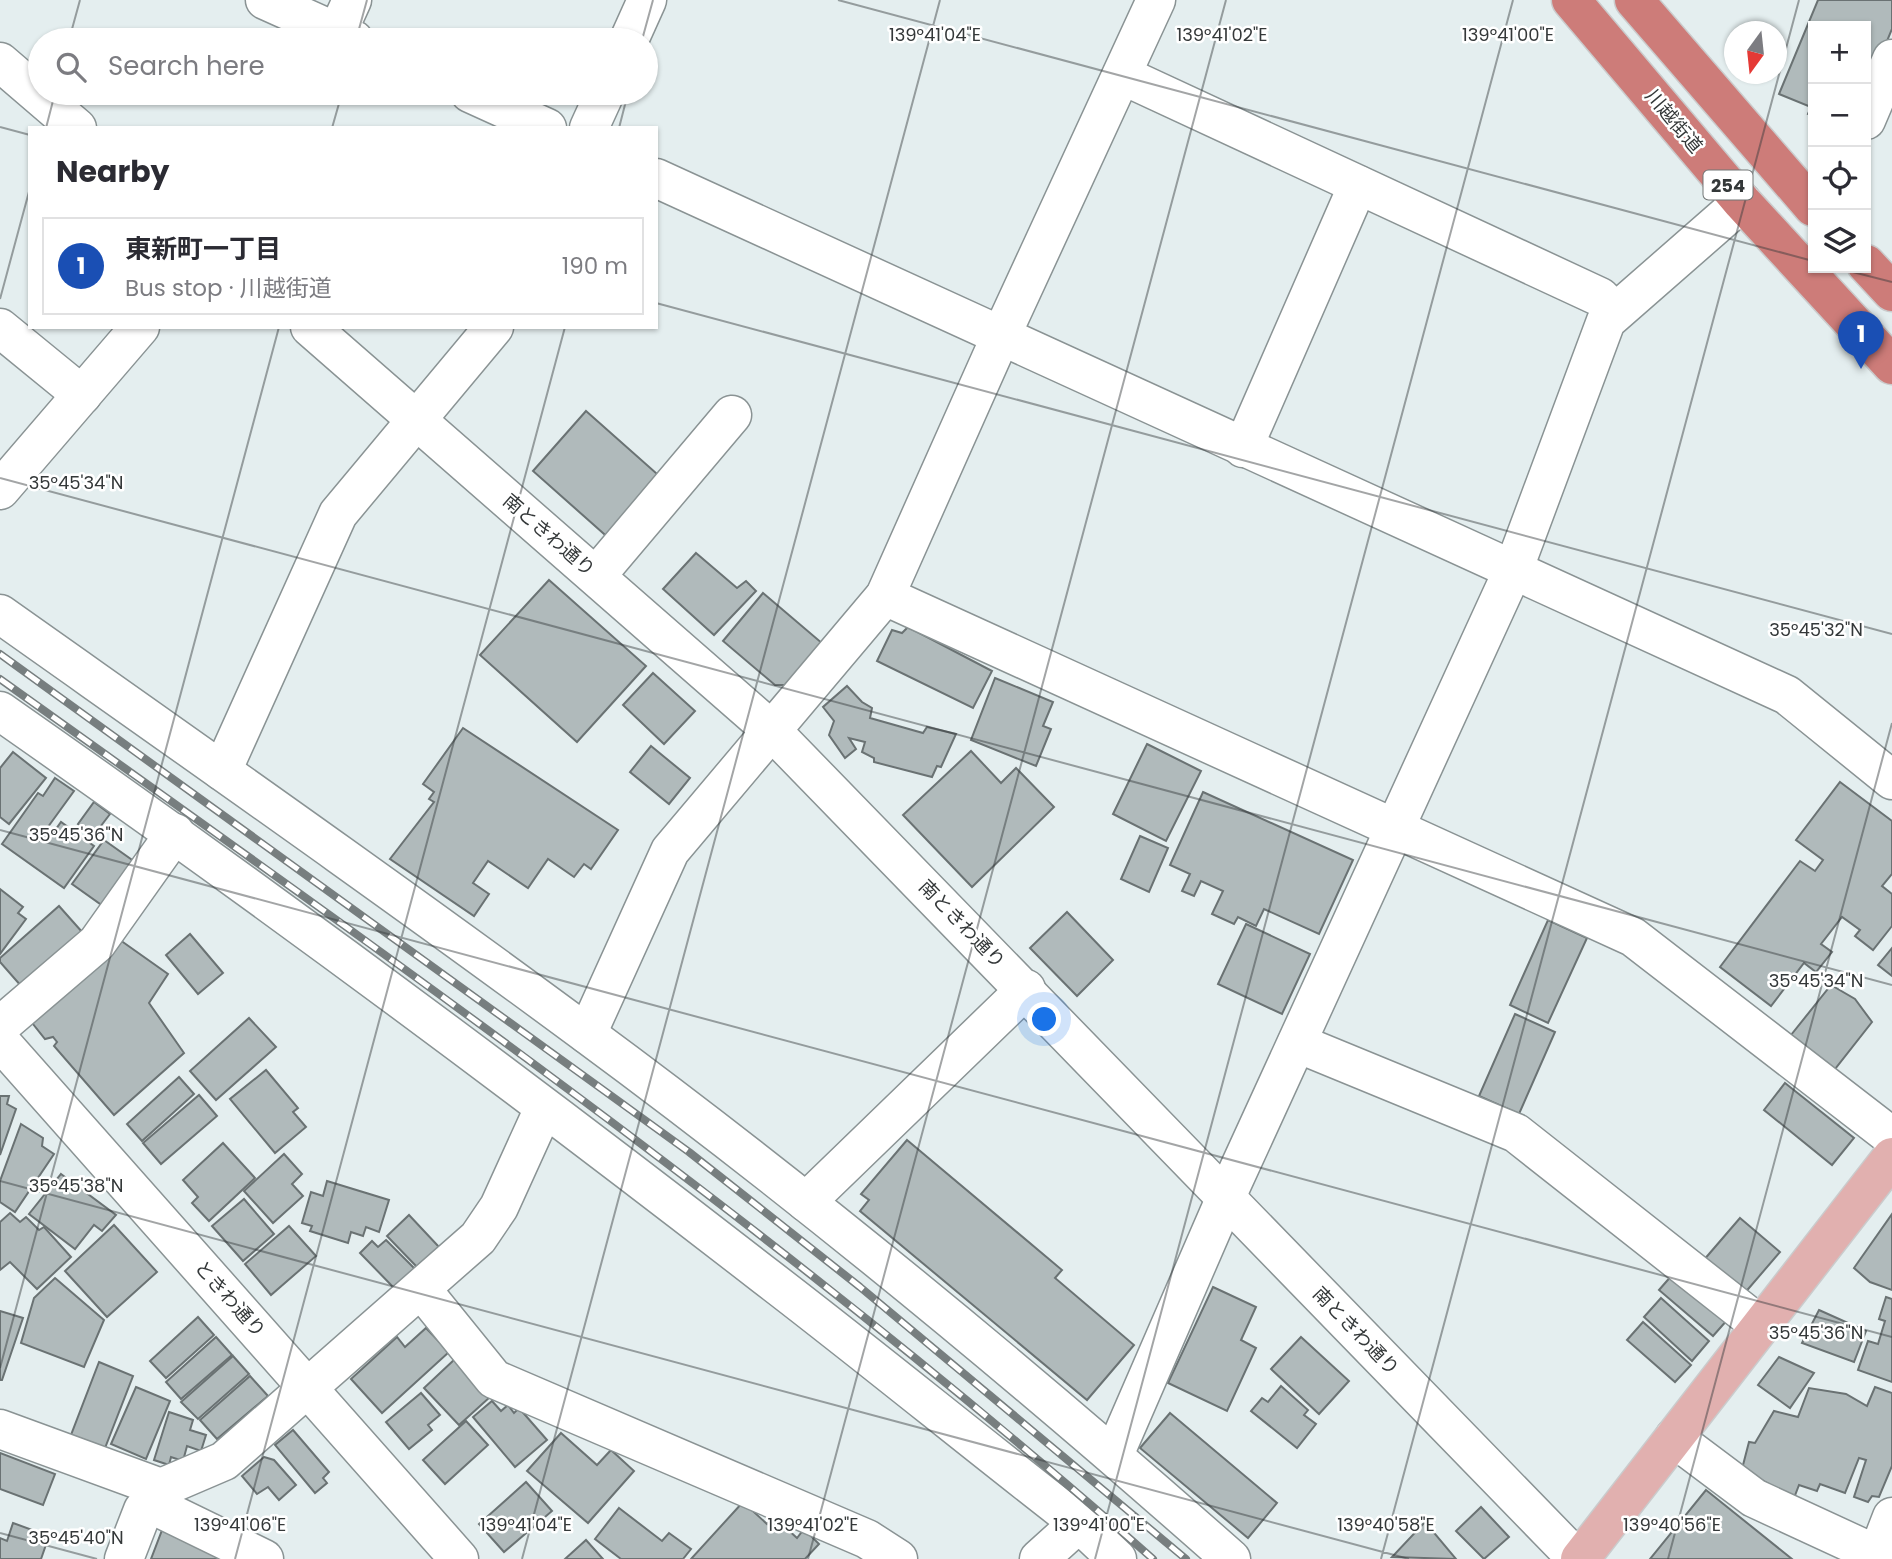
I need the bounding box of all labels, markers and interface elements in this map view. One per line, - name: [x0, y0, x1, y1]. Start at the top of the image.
- north arrow: [1724, 21, 1787, 84]
- map controls: [1808, 21, 1871, 273]
- button: +: [1808, 21, 1871, 84]
- text: 139°41'04"E: [889, 22, 981, 47]
- text: 139°41'02"E: [1176, 22, 1268, 47]
- text: 139°41'00"E: [1462, 22, 1554, 47]
- search box: [28, 28, 658, 105]
- icon: search: [52, 48, 90, 86]
- text: Search here: [108, 48, 265, 84]
- street label: 川越街道: [1639, 83, 1709, 159]
- button: −: [1808, 84, 1871, 147]
- button: locate: [1808, 147, 1871, 210]
- text: Nearby: [56, 150, 170, 193]
- road number: 254: [1704, 170, 1752, 200]
- button: layers: [1808, 210, 1871, 273]
- text: 東新町一丁目: [125, 231, 281, 267]
- text: 1: [77, 250, 85, 282]
- text: 190 m: [562, 250, 628, 282]
- text: Bus stop · 川越街道: [125, 272, 332, 304]
- pin: 1: [1838, 311, 1884, 369]
- text: 35°45'34"N: [29, 470, 123, 495]
- street label: 南ときわ通り: [497, 487, 601, 583]
- text: 35°45'32"N: [1769, 617, 1863, 642]
- text: 35°45'36"N: [29, 822, 123, 847]
- street label: 南ときわ通り: [913, 874, 1011, 974]
- text: 35°45'34"N: [1769, 968, 1863, 993]
- your location: [1027, 1002, 1061, 1036]
- text: 35°45'38"N: [29, 1173, 123, 1198]
- street label: ときわ通り: [188, 1255, 272, 1343]
- street label: 南ときわ通り: [1307, 1281, 1405, 1381]
- text: 35°45'36"N: [1769, 1320, 1863, 1345]
- text: 139°41'06"E: [194, 1512, 286, 1537]
- text: 139°41'04"E: [480, 1512, 572, 1537]
- text: 139°41'02"E: [767, 1512, 859, 1537]
- text: 139°41'00"E: [1053, 1512, 1145, 1537]
- text: 139°40'58"E: [1337, 1512, 1435, 1537]
- text: 139°40'56"E: [1623, 1512, 1721, 1537]
- text: 35°45'40"N: [28, 1525, 124, 1550]

